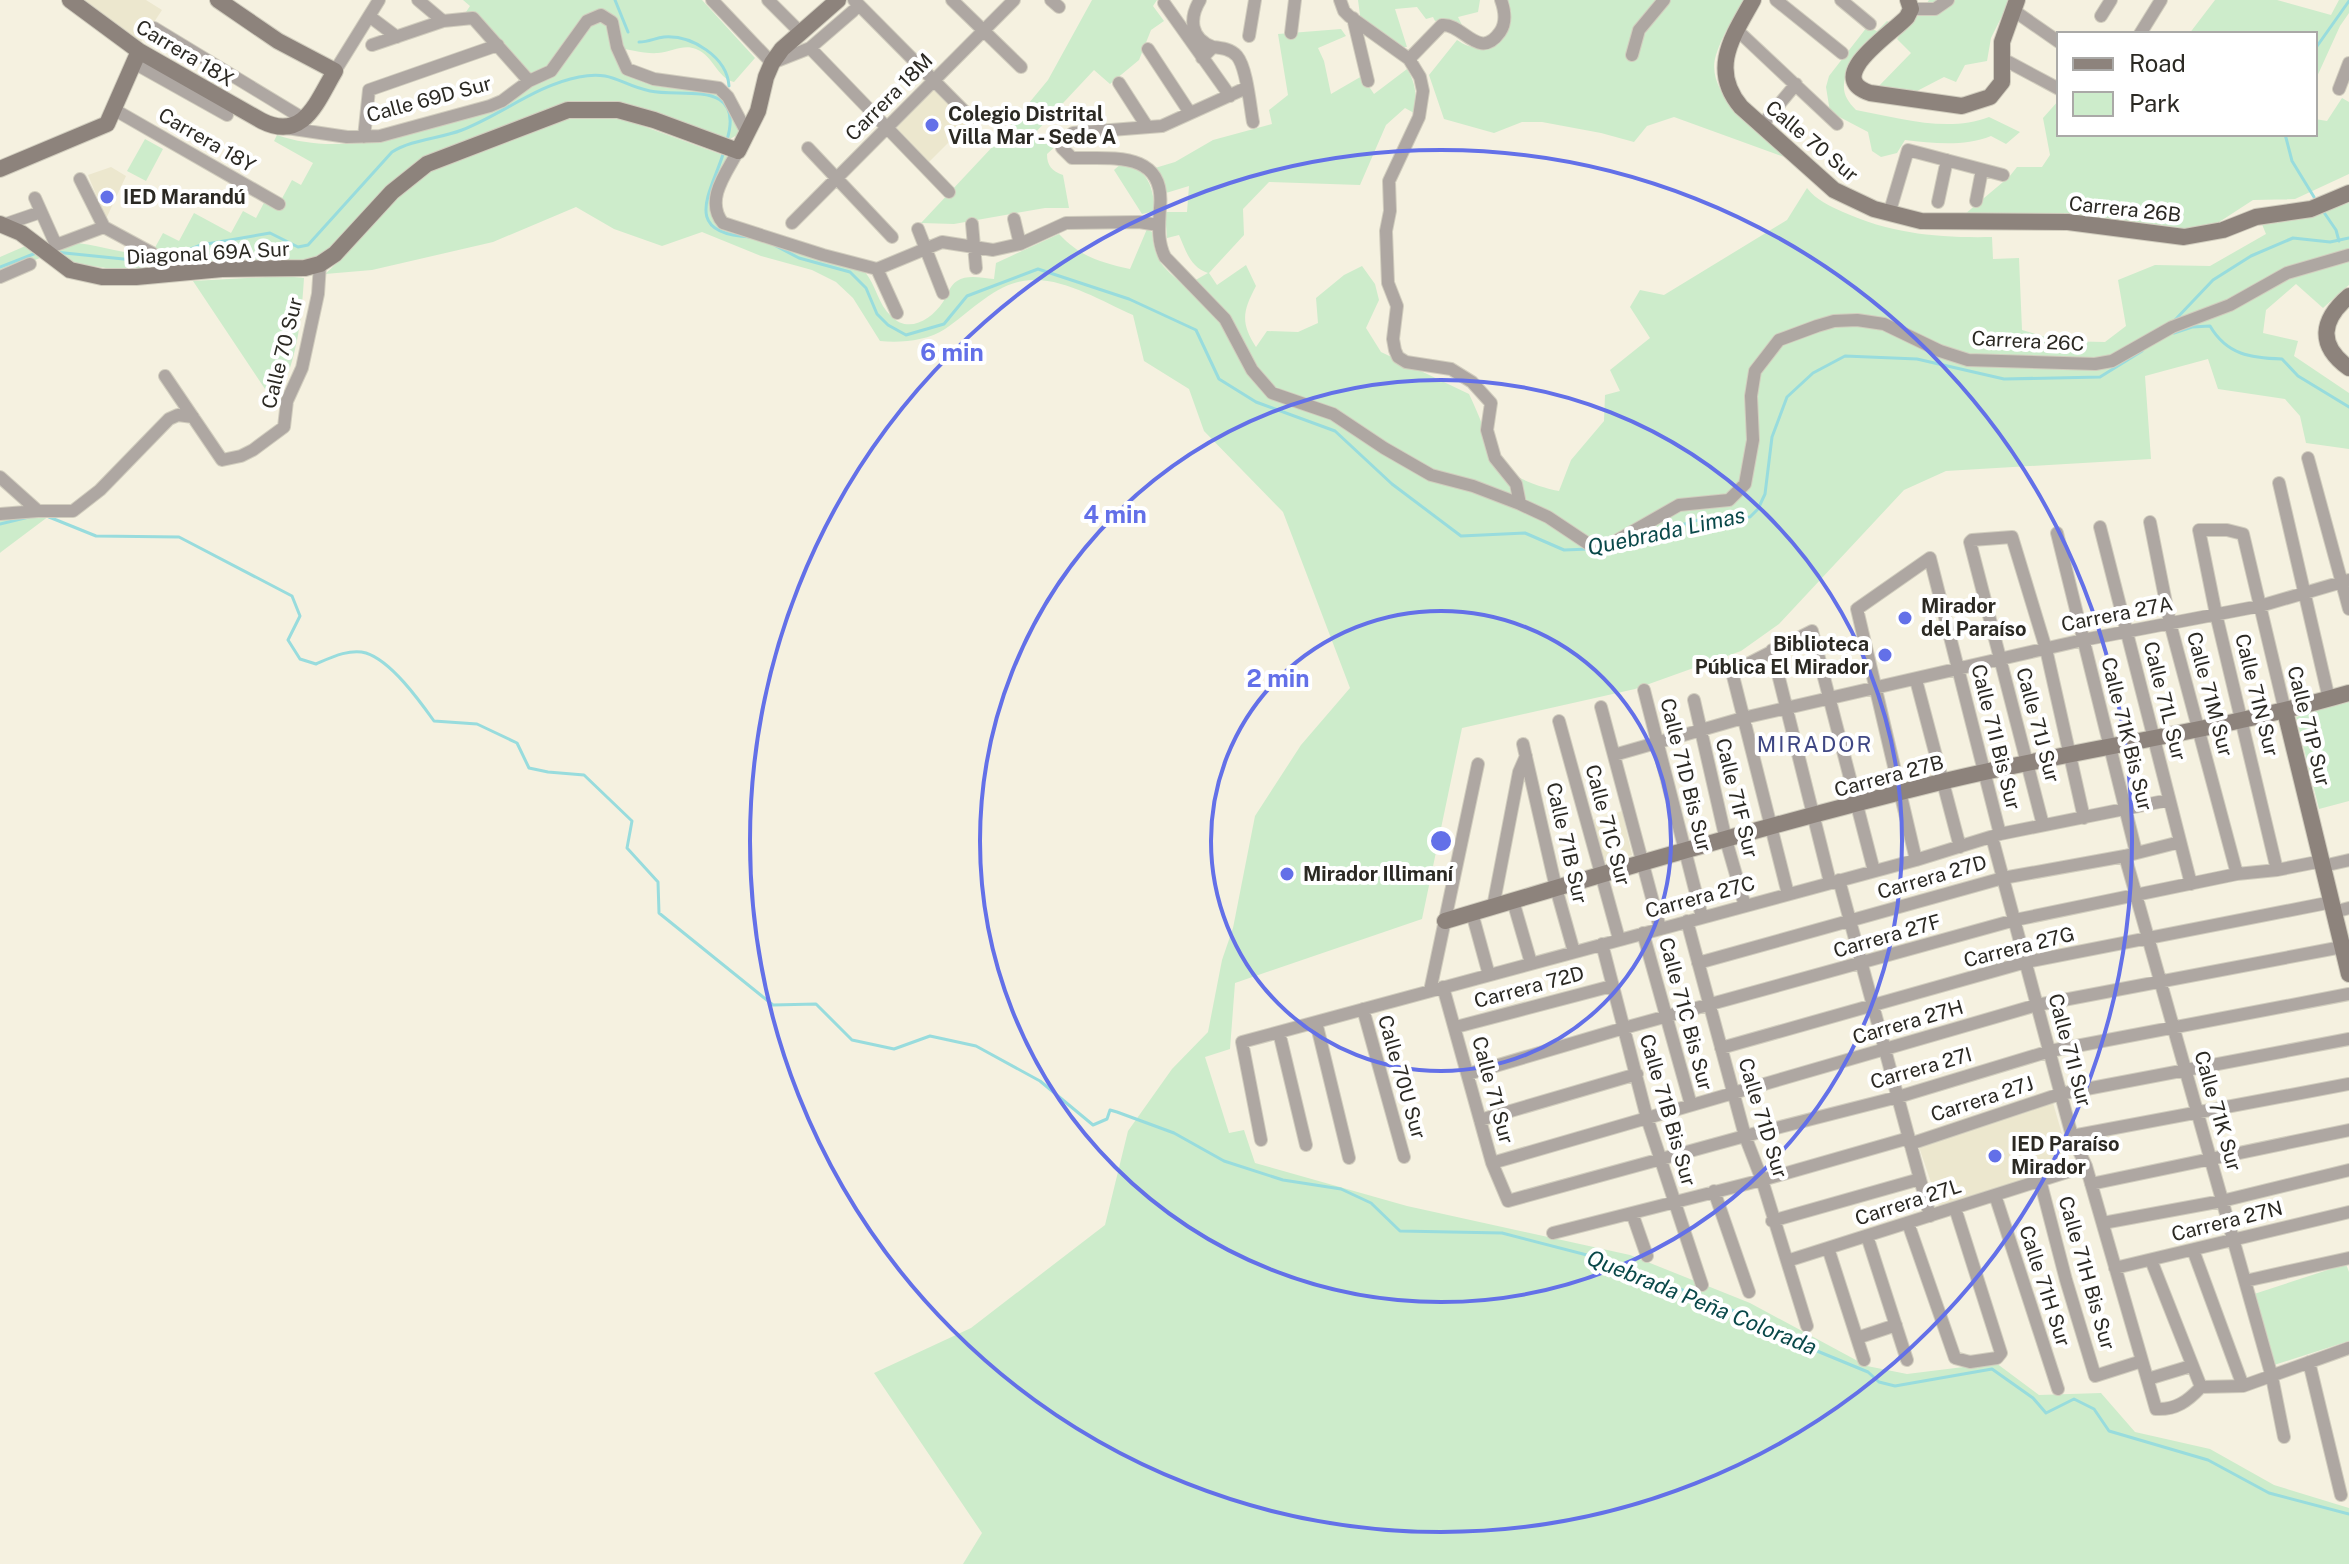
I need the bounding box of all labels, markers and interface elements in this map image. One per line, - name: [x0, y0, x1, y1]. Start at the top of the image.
- street label: Carrera 18X: [132, 14, 238, 92]
- legend: [2057, 32, 2317, 136]
- street label: Carrera 18M: [840, 48, 938, 146]
- text: Road: [2129, 49, 2186, 77]
- street label: Calle 69D Sur: [364, 71, 494, 127]
- text: Park: [2129, 89, 2180, 117]
- street label: Calle 70 Sur: [1761, 95, 1863, 187]
- place label: Colegio Distrital Villa Mar - Sede A: [948, 102, 1116, 149]
- street label: Carrera 18Y: [154, 103, 260, 177]
- marker: Colegio Distrital Villa Mar - Sede A: [923, 116, 941, 134]
- place label: IED Marandú: [123, 185, 246, 209]
- marker: IED Marandú: [98, 188, 116, 206]
- street label: Carrera 26B: [2068, 191, 2182, 227]
- street label: Diagonal 69A Sur: [126, 237, 291, 269]
- street label: Calle 70 Sur: [257, 295, 307, 411]
- street label: Carrera 26C: [1971, 326, 2085, 356]
- text: 6 min: [920, 338, 984, 366]
- text: 4 min: [1083, 500, 1147, 528]
- water label: Quebrada Limas: [1585, 502, 1747, 560]
- street label: Carrera 27A: [2059, 591, 2175, 637]
- place label: Mirador del Paraíso: [1921, 594, 2027, 641]
- marker: Mirador del Paraíso: [1896, 609, 1914, 627]
- street label: Calle 71M Sur: [2182, 629, 2238, 759]
- street label: Calle 71N Sur: [2230, 631, 2284, 759]
- place label: Biblioteca Pública El Mirador: [1695, 632, 1869, 679]
- street label: Calle 71L Sur: [2139, 639, 2191, 763]
- marker: Biblioteca Pública El Mirador: [1876, 646, 1894, 664]
- street label: Calle 71K Bis Sur: [2096, 655, 2158, 813]
- street label: Calle 71I Bis Sur: [1966, 662, 2026, 813]
- street label: Calle 71P Sur: [2282, 663, 2336, 789]
- text: 2 min: [1247, 664, 1309, 692]
- street label: Calle 71J Sur: [2011, 665, 2065, 785]
- street label: Calle 71D Bis Sur: [1655, 696, 1717, 855]
- district label: MIRADOR: [1757, 731, 1873, 757]
- street label: Calle 71F Sur: [1711, 736, 1763, 860]
- street label: Carrera 27B: [1832, 750, 1946, 802]
- street label: Calle 71C Sur: [1580, 762, 1636, 888]
- street label: Calle 71B Sur: [1541, 780, 1593, 906]
- centre of rings: [1427, 827, 1455, 855]
- street label: Carrera 27D: [1875, 850, 1989, 904]
- place label: Mirador Illimaní: [1303, 862, 1454, 886]
- marker: Mirador Illimaní: [1278, 865, 1296, 883]
- street label: Carrera 27C: [1643, 871, 1757, 923]
- street label: Carrera 27F: [1830, 909, 1944, 963]
- street label: Carrera 27G: [1961, 922, 2077, 972]
- street label: Calle 71C Bis Sur: [1654, 935, 1718, 1093]
- street label: Carrera 72D: [1471, 961, 1587, 1013]
- street label: Calle 71I Sur: [2043, 991, 2097, 1109]
- street label: Carrera 27H: [1850, 995, 1966, 1049]
- street label: Calle 70U Sur: [1373, 1012, 1431, 1142]
- street label: Calle 71B Bis Sur: [1635, 1031, 1701, 1189]
- street label: Calle 71 Sur: [1467, 1034, 1519, 1147]
- street label: Carrera 27I: [1867, 1042, 1975, 1094]
- street label: Calle 71K Sur: [2189, 1048, 2247, 1174]
- street label: Calle 71D Sur: [1733, 1055, 1793, 1181]
- street label: Carrera 27J: [1928, 1071, 2036, 1127]
- place label: IED Paraíso Mirador: [2011, 1132, 2120, 1179]
- marker: IED Paraíso Mirador: [1986, 1147, 2004, 1165]
- street label: Carrera 27L: [1852, 1174, 1964, 1230]
- street label: Calle 71H Bis Sur: [2054, 1193, 2121, 1353]
- street label: Carrera 27N: [2169, 1196, 2285, 1246]
- street label: Calle 71H Sur: [2014, 1222, 2076, 1350]
- water label: Quebrada Peña Colorada: [1583, 1244, 1821, 1360]

